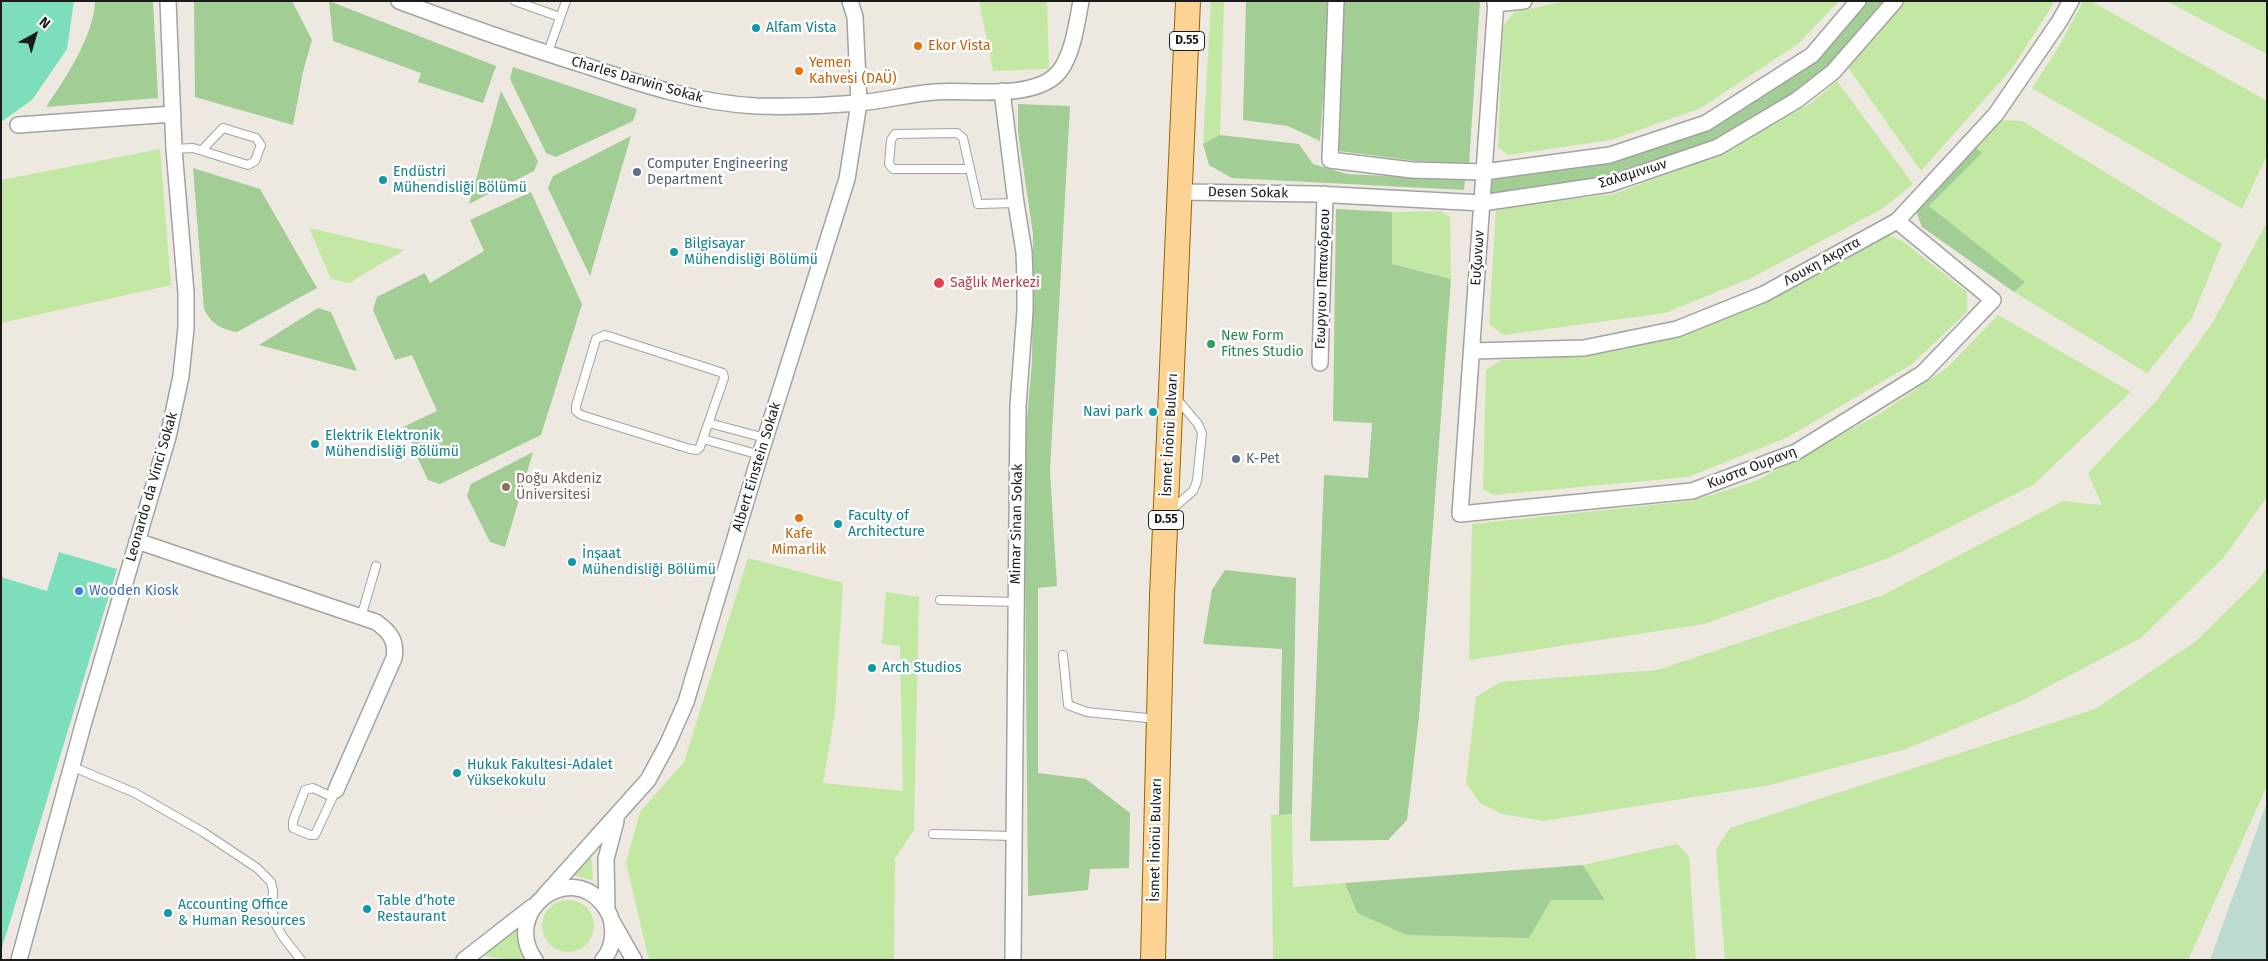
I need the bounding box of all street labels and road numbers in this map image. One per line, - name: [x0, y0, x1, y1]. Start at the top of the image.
- road number: D.55: [1170, 31, 1204, 50]
- street label: Charles Darwin Sokak: [569, 53, 705, 107]
- street label: Σαλαμινιων: [1597, 156, 1669, 192]
- street label: Desen Sokak: [1208, 184, 1288, 202]
- street label: Γεωργιου Παπανδρεου: [1312, 208, 1334, 350]
- street label: Ευζωνων: [1468, 230, 1488, 286]
- street label: Λουκη Ακριτα: [1781, 234, 1863, 290]
- street label: İsmet İnönü Bulvarı: [1158, 373, 1182, 497]
- street label: Albert Einstein Sokak: [729, 400, 785, 534]
- street label: Leonardo da Vinci Sokak: [123, 410, 181, 564]
- street label: Κωστα Ουρανη: [1705, 443, 1799, 493]
- street label: Mimar Sinan Sokak: [1008, 464, 1026, 584]
- road number: D.55: [1148, 510, 1184, 530]
- street label: İsmet İnönü Bulvarı: [1147, 778, 1165, 902]

